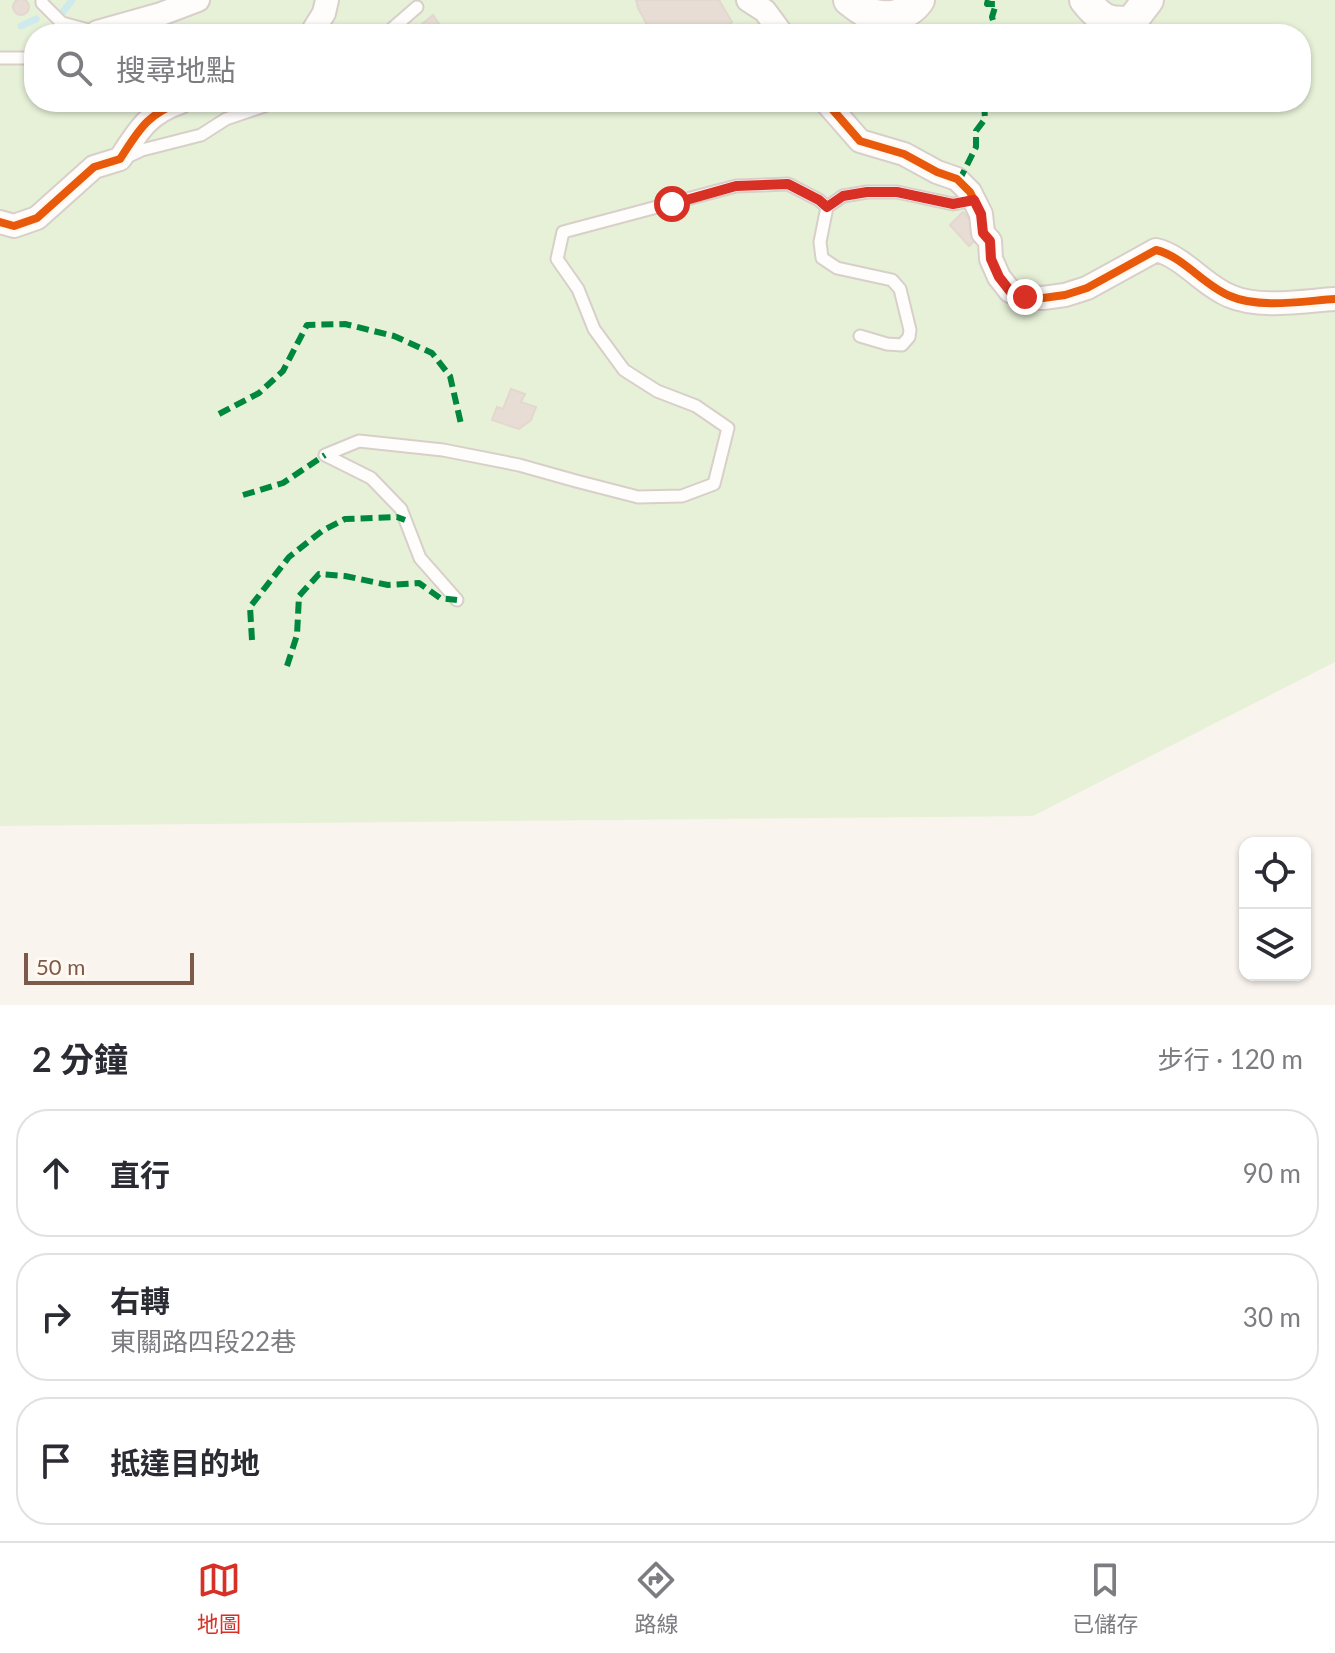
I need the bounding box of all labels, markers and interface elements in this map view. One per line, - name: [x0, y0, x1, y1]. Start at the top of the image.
- search box: [24, 24, 1311, 112]
- icon: search: [52, 46, 96, 90]
- text: 搜尋地點: [116, 51, 236, 87]
- route start: [654, 186, 690, 222]
- route end: [1007, 279, 1043, 315]
- map controls: [1239, 837, 1311, 981]
- button: locate: [1239, 837, 1311, 909]
- button: layers: [1239, 909, 1311, 981]
- scale bar: [24, 949, 194, 985]
- text: 50 m: [36, 953, 85, 980]
- text: 2 分鐘: [32, 1038, 128, 1079]
- text: 步行 · 120 m: [1158, 1043, 1303, 1075]
- icon: ahead: [34, 1151, 78, 1195]
- text: 直行: [110, 1156, 170, 1192]
- text: 90 m: [1243, 1157, 1301, 1189]
- text: 右轉: [110, 1282, 170, 1318]
- icon: right: [34, 1295, 78, 1339]
- text: 30 m: [1243, 1301, 1301, 1333]
- text: 東關路四段22巷: [110, 1325, 296, 1357]
- icon: arrive: [34, 1439, 78, 1483]
- text: 抵達目的地: [110, 1444, 260, 1480]
- tab: 地圖: [197, 1558, 241, 1638]
- tab: 路線: [634, 1558, 678, 1638]
- tab: 已儲存: [1072, 1558, 1138, 1638]

